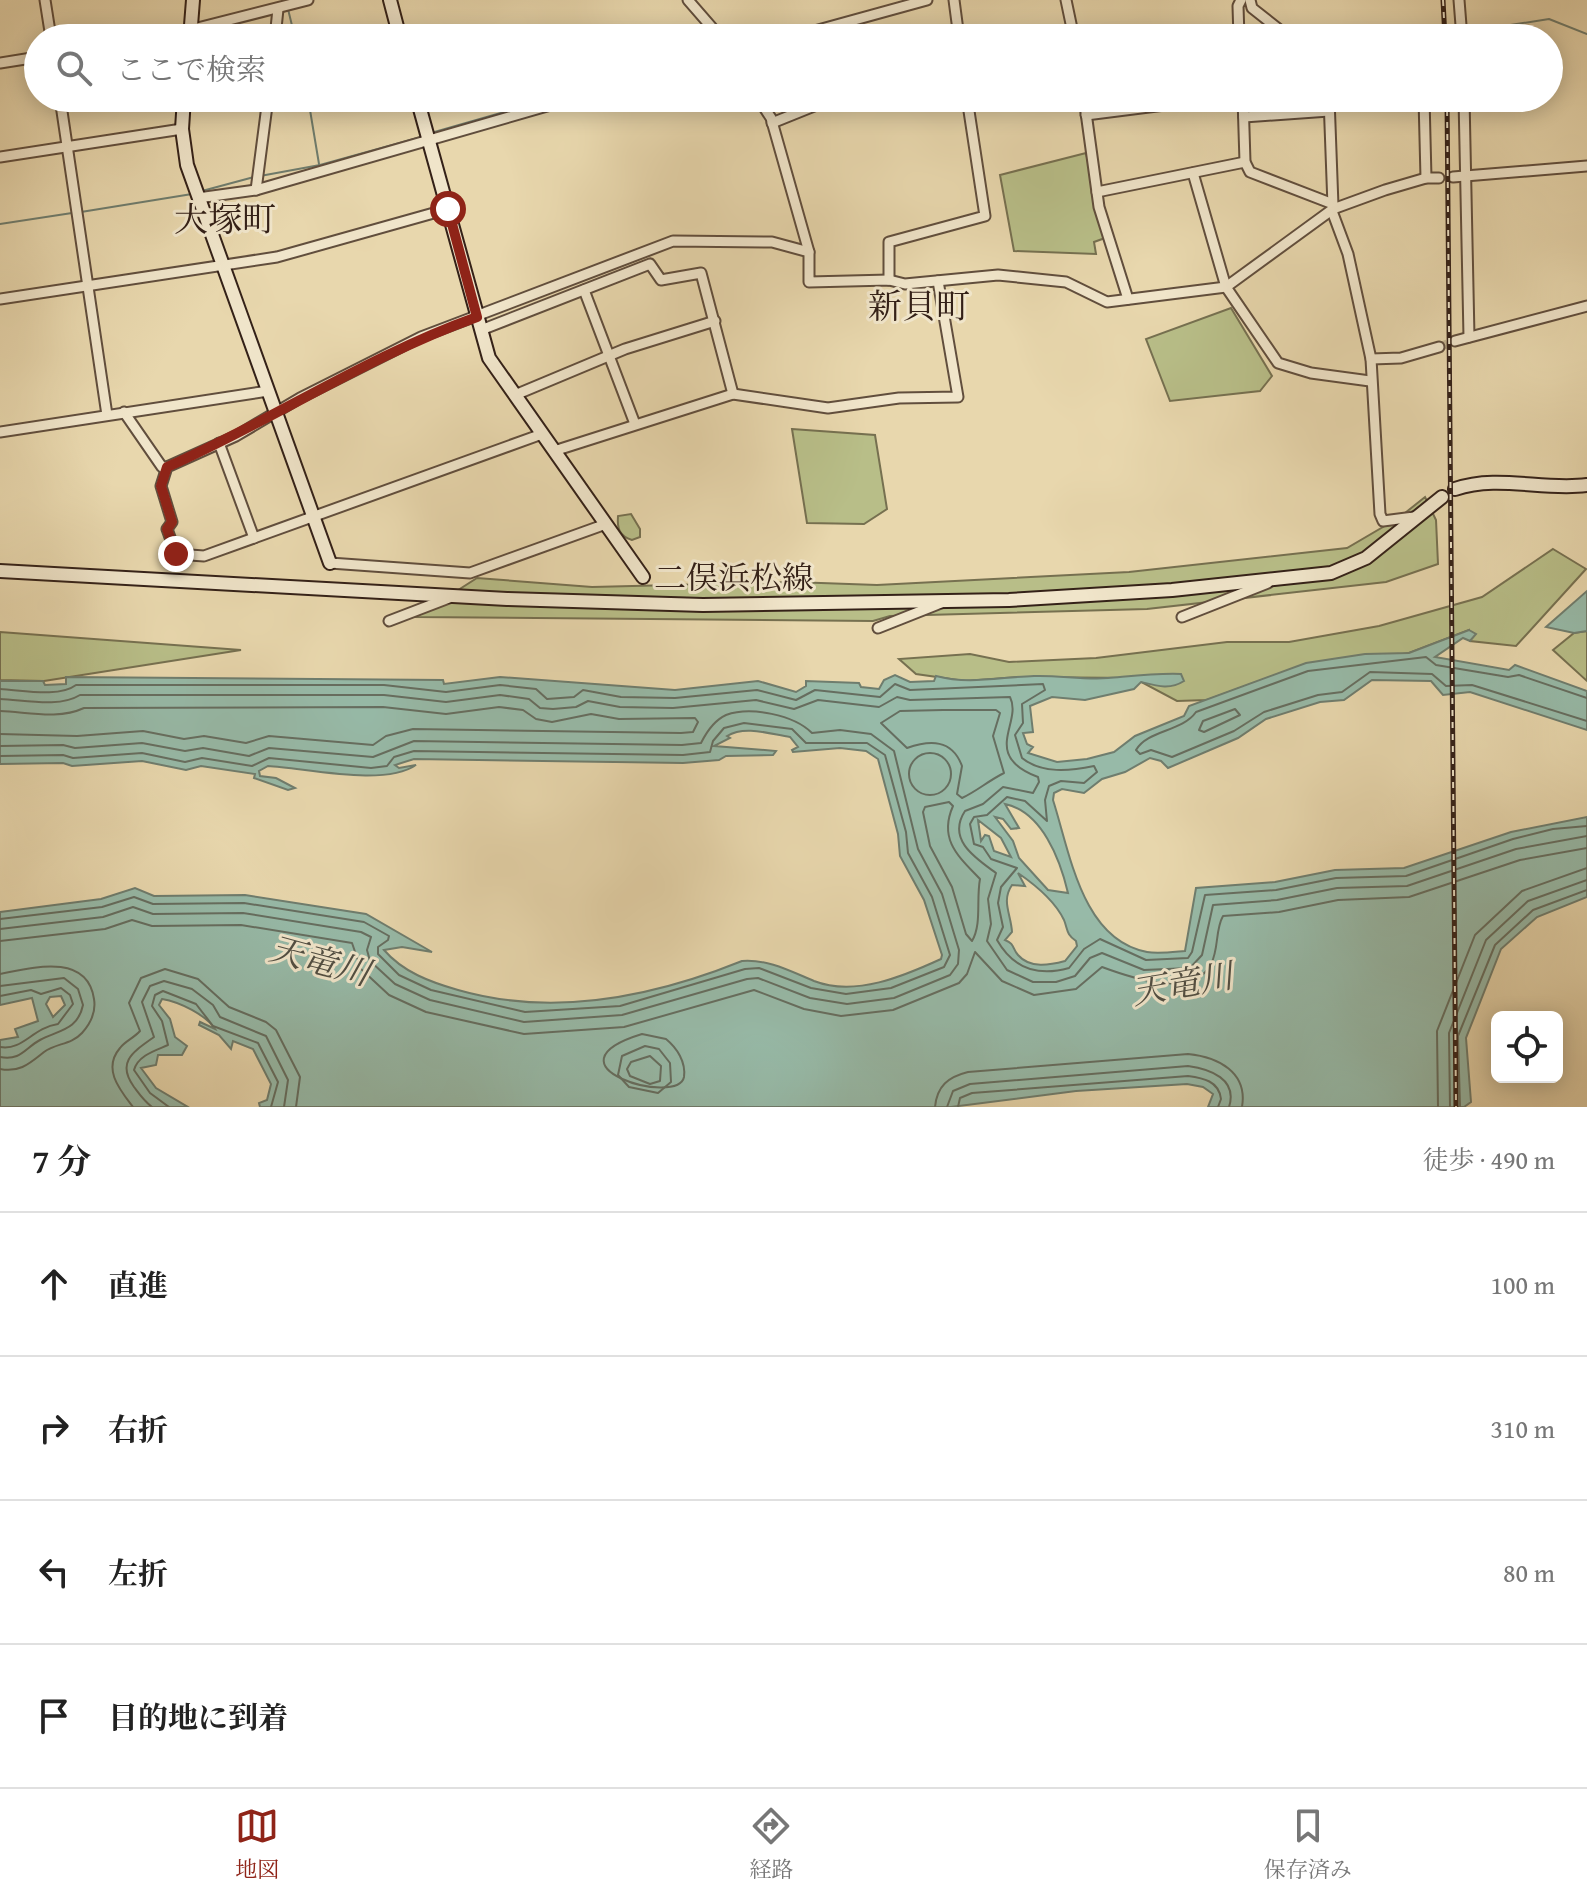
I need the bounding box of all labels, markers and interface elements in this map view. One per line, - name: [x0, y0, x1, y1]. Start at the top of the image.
- search box: [24, 24, 1563, 112]
- icon: search: [52, 46, 96, 90]
- text: ここで検索: [116, 47, 266, 91]
- route start: [430, 191, 466, 227]
- district label: 大塚町: [174, 194, 276, 243]
- district label: 新貝町: [868, 281, 970, 330]
- route end: [158, 536, 194, 572]
- street label: 二俣浜松線: [654, 554, 814, 601]
- water label: 天竜川: [264, 923, 379, 998]
- water label: 天竜川: [1128, 949, 1240, 1016]
- map controls: [1491, 1011, 1563, 1083]
- button: locate: [1491, 1011, 1563, 1083]
- text: 7 分: [32, 1136, 91, 1185]
- text: 徒歩 · 490 m: [1423, 1140, 1555, 1179]
- icon: ahead: [32, 1262, 76, 1306]
- text: 直進: [108, 1263, 168, 1307]
- text: 100 m: [1490, 1265, 1555, 1304]
- icon: right: [32, 1406, 76, 1450]
- text: 右折: [108, 1407, 168, 1451]
- text: 310 m: [1490, 1409, 1555, 1448]
- icon: left: [32, 1550, 76, 1594]
- text: 左折: [108, 1551, 168, 1595]
- text: 80 m: [1503, 1553, 1555, 1592]
- icon: arrive: [32, 1694, 76, 1738]
- text: 目的地に到着: [108, 1695, 288, 1739]
- tab: 地図: [235, 1804, 279, 1885]
- tab: 経路: [749, 1804, 794, 1885]
- tab: 保存済み: [1264, 1804, 1352, 1885]

